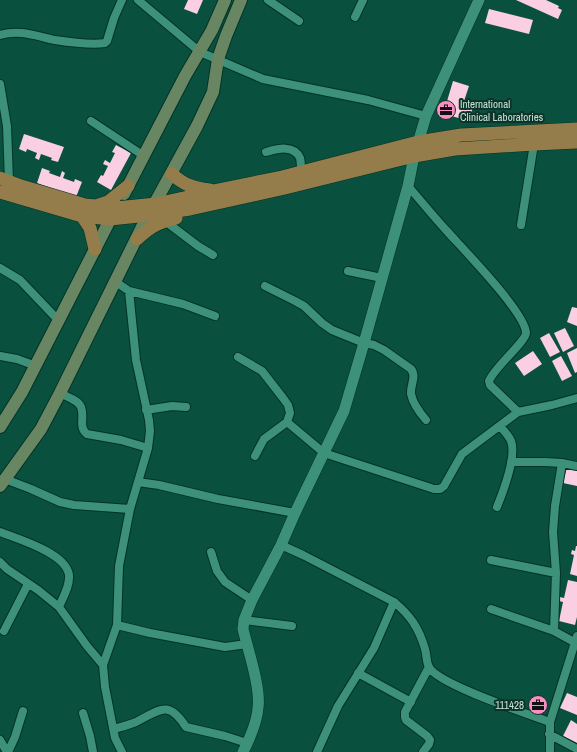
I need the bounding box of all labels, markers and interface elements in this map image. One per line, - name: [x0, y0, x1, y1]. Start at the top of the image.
- place label: International Clinical Laboratories: [460, 97, 544, 124]
- office icon: International Clinical Laboratories: [435, 99, 457, 121]
- office icon: 111428: [527, 694, 549, 716]
- place label: 111428: [495, 698, 524, 712]

